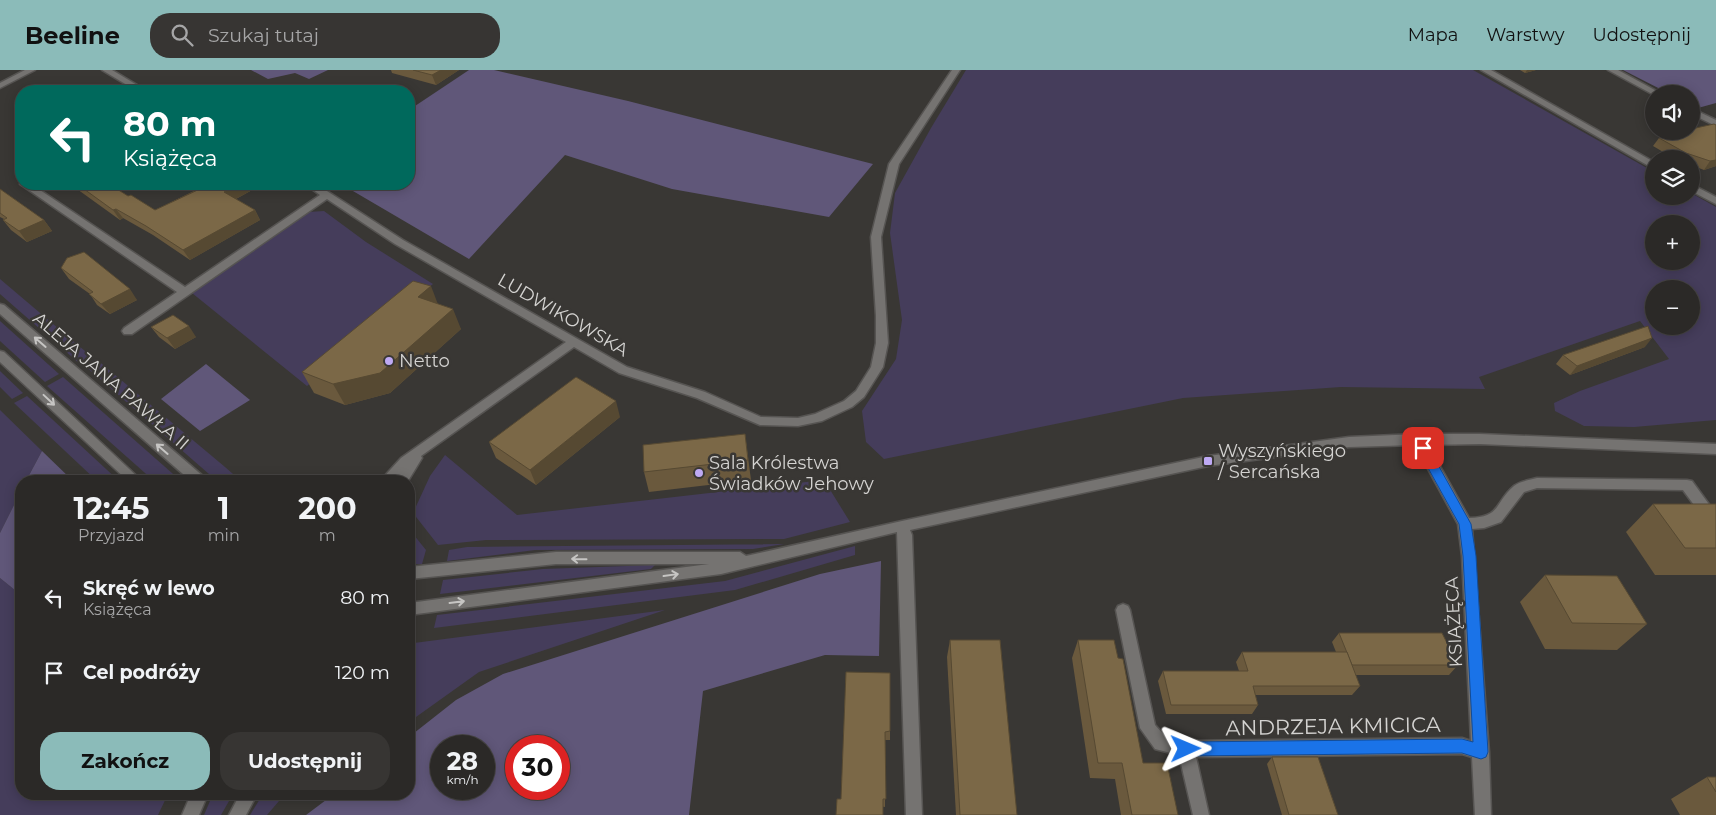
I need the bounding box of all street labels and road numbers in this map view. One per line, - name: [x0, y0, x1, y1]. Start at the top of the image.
- street label: LUDWIKOWSKA: [494, 269, 632, 361]
- street label: ALEJA JANA PAWŁA II: [29, 307, 193, 455]
- street label: KSIĄŻĘCA: [1441, 576, 1467, 668]
- street label: ANDRZEJA KMICICA: [1225, 712, 1442, 740]

